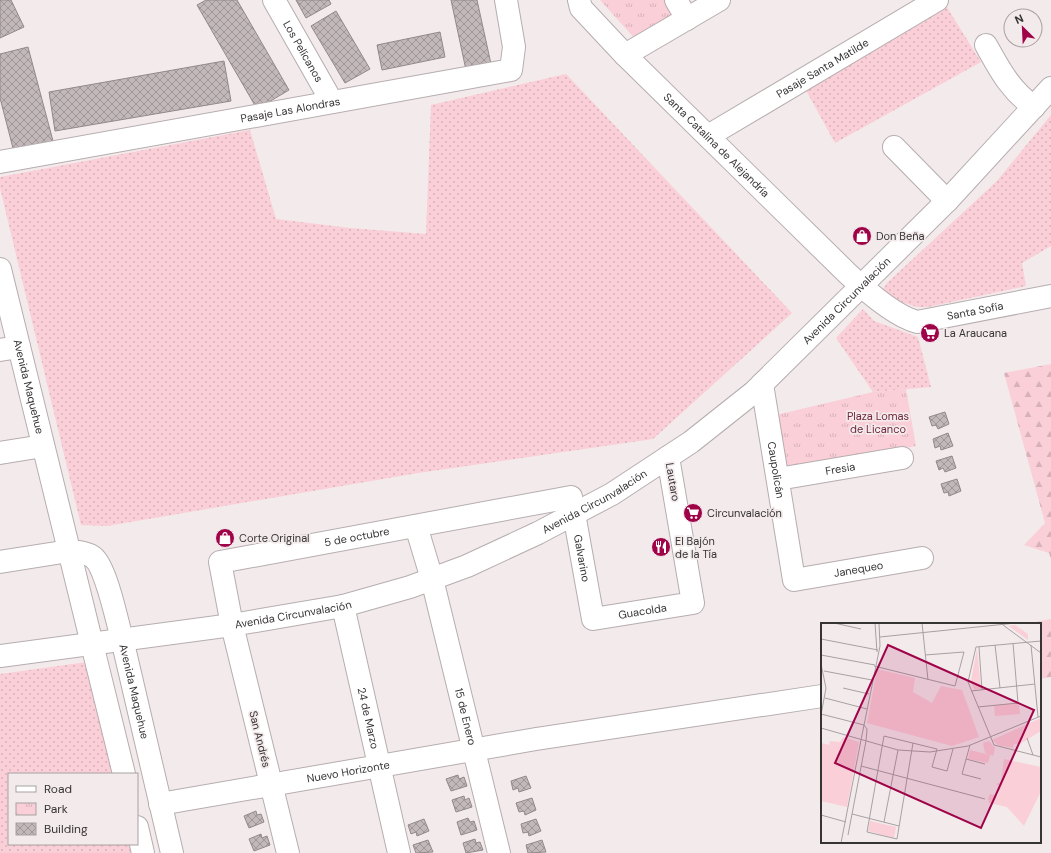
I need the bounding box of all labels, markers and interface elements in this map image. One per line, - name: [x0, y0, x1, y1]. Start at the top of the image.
- north arrow: [1003, 8, 1043, 48]
- text: N: [1012, 11, 1025, 27]
- street label: Los Pelícanos: [280, 18, 326, 85]
- street label: Pasaje Santa Matilde: [774, 35, 871, 101]
- street label: Santa Catalina de Alejandría: [661, 90, 772, 200]
- street label: Pasaje Las Alondras: [239, 94, 341, 126]
- shop icon: Don Beña: [851, 225, 873, 247]
- place label: Don Beña: [876, 229, 925, 243]
- street label: Avenida Circunvalación: [799, 254, 893, 347]
- street label: Santa Sofía: [946, 298, 1004, 323]
- supermarket icon: La Araucana: [919, 322, 941, 344]
- place label: La Araucana: [944, 326, 1007, 340]
- street label: Avenida Maquehue: [10, 338, 47, 435]
- park label: Plaza Lomas de Licanco: [847, 409, 909, 436]
- street label: Caupolicán: [764, 440, 788, 499]
- street label: Fresia: [824, 459, 856, 478]
- street label: Lautaro: [663, 462, 683, 502]
- street label: Avenida Circunvalación: [540, 466, 649, 537]
- supermarket icon: Circunvalación: [682, 502, 704, 524]
- place label: Circunvalación: [707, 506, 782, 520]
- street label: 5 de octubre: [323, 524, 391, 550]
- shop icon: Corte Original: [214, 527, 236, 549]
- place label: Corte Original: [239, 531, 310, 545]
- street label: Galvarino: [571, 533, 593, 583]
- place label: El Bajón de la Tía: [675, 534, 717, 561]
- restaurant icon: El Bajón de la Tía: [650, 536, 672, 558]
- street label: Janequeo: [833, 558, 884, 580]
- street label: Avenida Circunvalación: [234, 597, 353, 631]
- street label: Guacolda: [617, 600, 668, 622]
- inset map: [821, 623, 1041, 843]
- street label: Avenida Maquehue: [116, 643, 152, 740]
- street label: 24 de Marzo: [355, 686, 382, 750]
- street label: 15 de Enero: [452, 687, 479, 747]
- street label: San Andrés: [246, 709, 274, 769]
- street label: Nuevo Horizonte: [306, 757, 391, 786]
- legend: [8, 773, 138, 845]
- text: Road: [44, 781, 72, 797]
- text: Park: [44, 801, 68, 817]
- text: Building: [44, 821, 88, 837]

